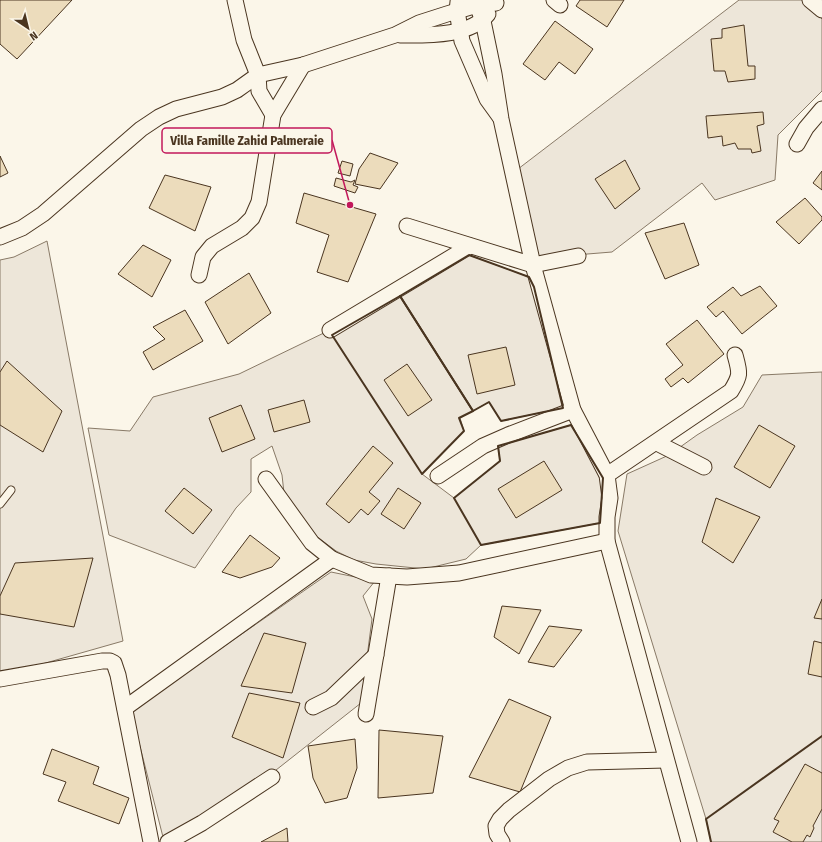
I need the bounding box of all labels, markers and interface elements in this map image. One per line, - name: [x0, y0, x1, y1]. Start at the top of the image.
- north arrow: [8, 8, 48, 48]
- text: N: [27, 29, 40, 43]
- callout: Villa Famille Zahid Palmeraie: [162, 128, 332, 153]
- text: Villa Famille Zahid Palmeraie: [169, 133, 324, 148]

